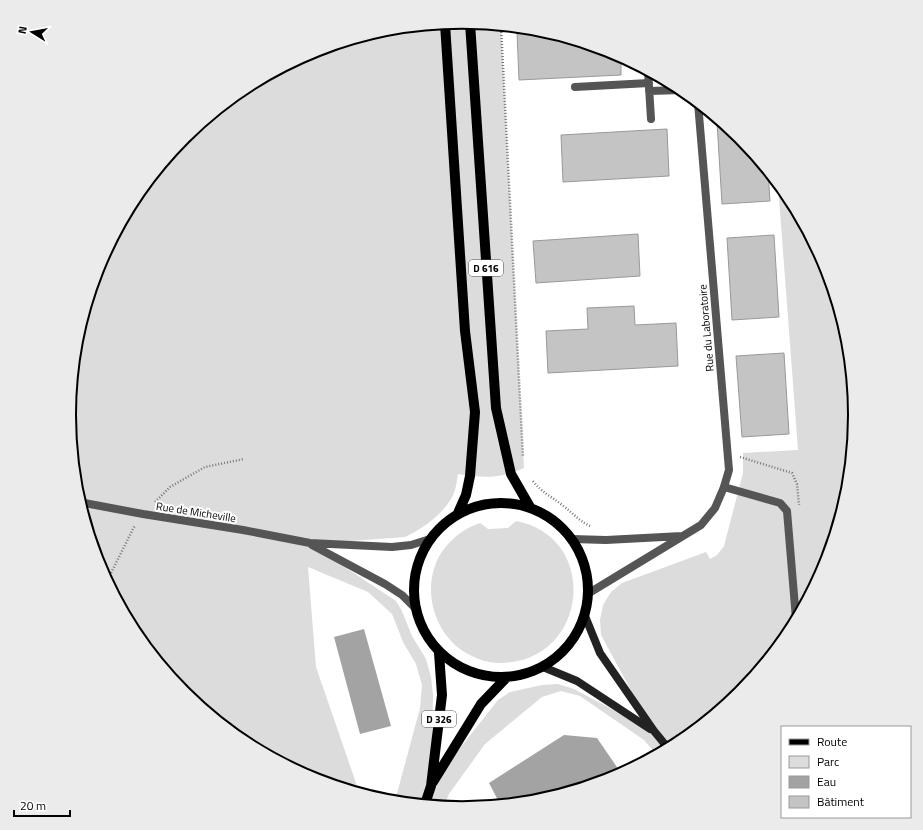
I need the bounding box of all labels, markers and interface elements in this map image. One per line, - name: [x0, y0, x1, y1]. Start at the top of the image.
- north arrow: [12, 12, 52, 52]
- text: N: [14, 25, 31, 35]
- road number: D 616: [469, 260, 503, 276]
- street label: Rue du Laboratoire: [694, 283, 718, 372]
- street label: Rue de Micheville: [155, 498, 237, 526]
- road number: D 326: [422, 711, 456, 727]
- legend: [781, 726, 911, 818]
- text: Route: [817, 732, 847, 751]
- text: Parc: [817, 752, 839, 771]
- text: Eau: [817, 772, 836, 791]
- scale bar: [14, 792, 70, 818]
- text: Bâtiment: [817, 792, 865, 811]
- text: 20 m: [20, 796, 46, 815]

